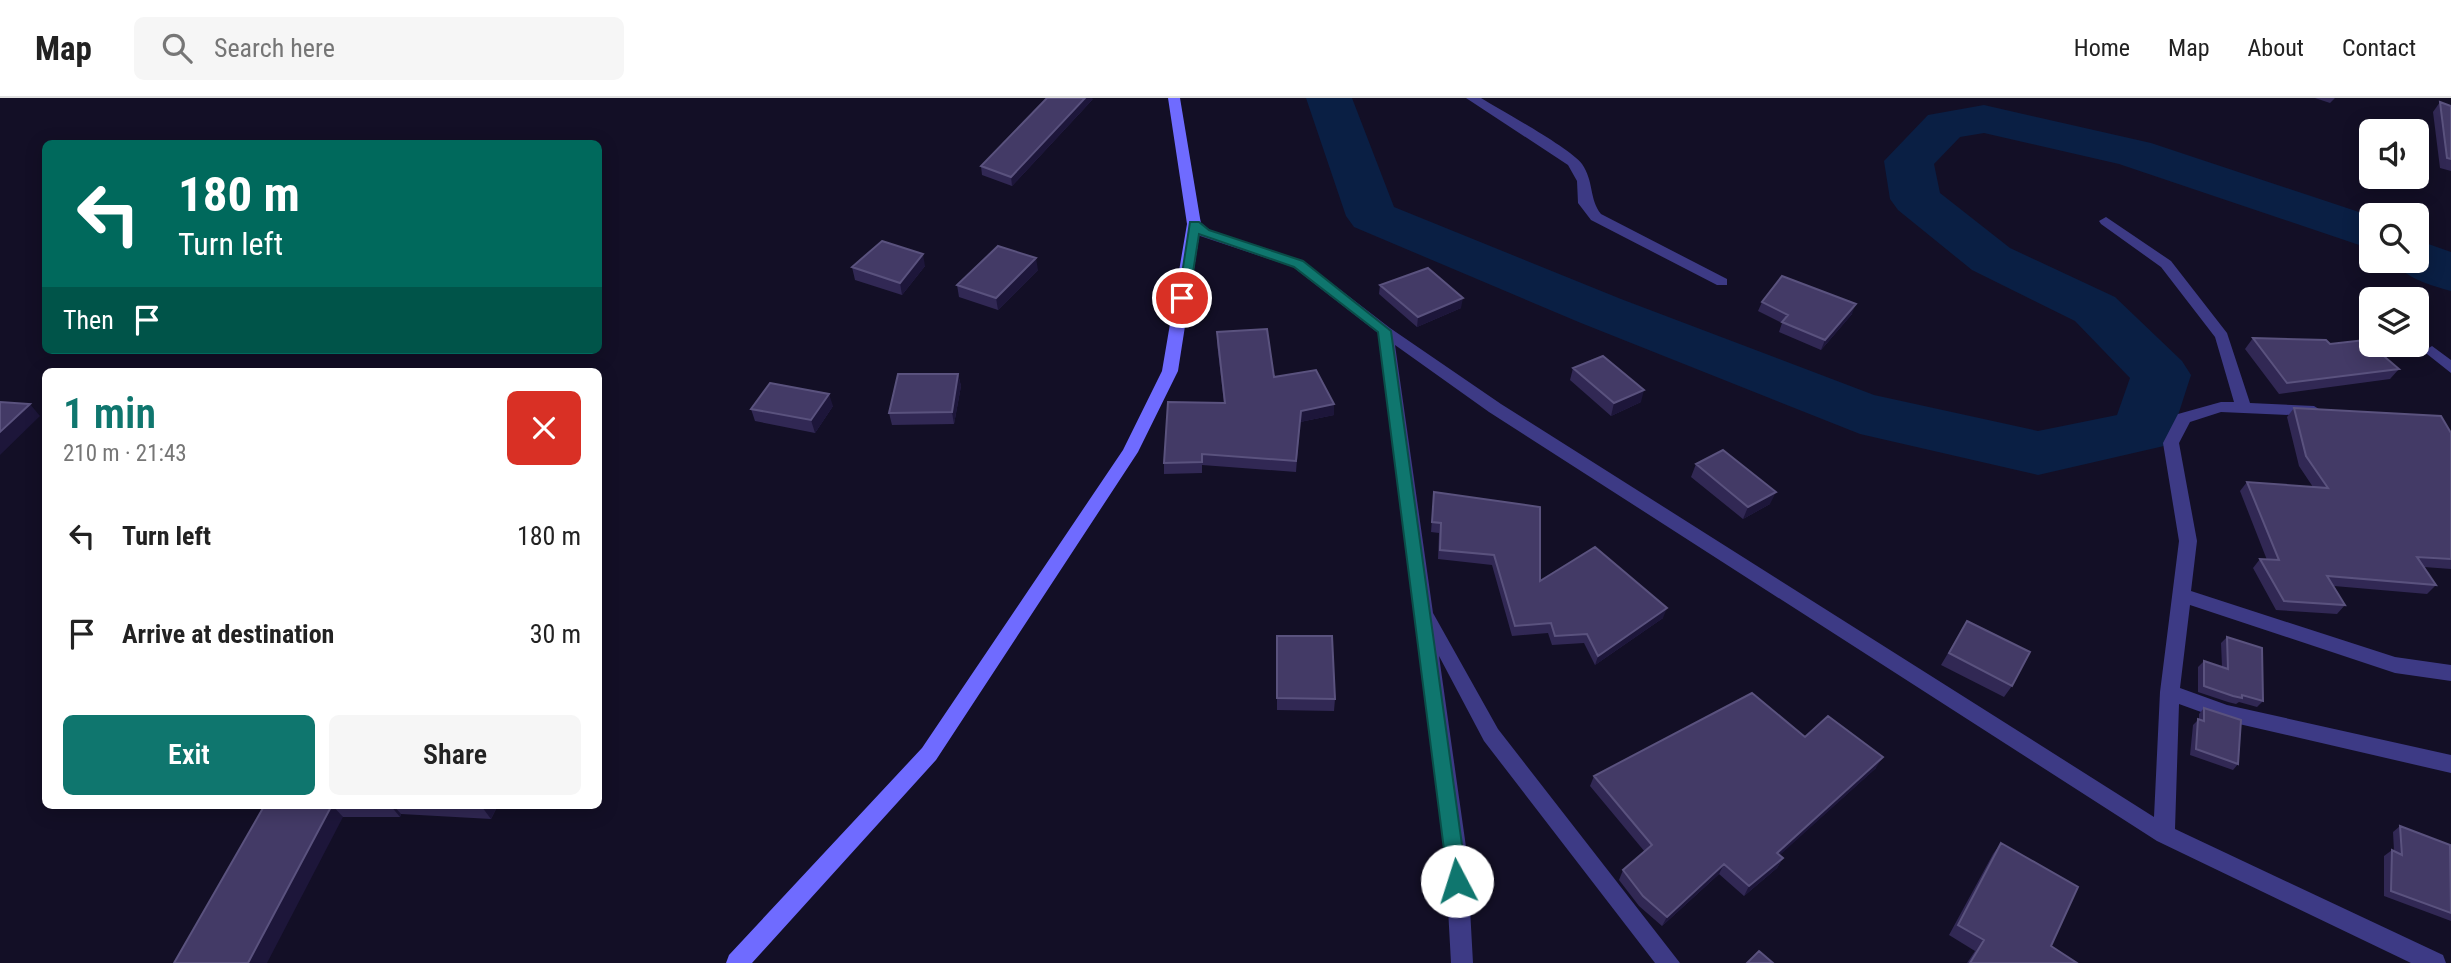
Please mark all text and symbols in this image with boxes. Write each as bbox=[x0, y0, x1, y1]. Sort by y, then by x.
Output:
search box bbox=[134, 17, 624, 80]
text: Map bbox=[35, 29, 92, 68]
icon: search bbox=[158, 29, 196, 67]
text: Search here bbox=[214, 33, 335, 63]
text: Home bbox=[2074, 34, 2130, 62]
text: Map bbox=[2168, 34, 2210, 62]
text: About bbox=[2248, 34, 2304, 62]
text: Contact bbox=[2342, 34, 2416, 62]
map controls bbox=[2359, 119, 2429, 357]
button: sound bbox=[2359, 119, 2429, 189]
text: 180 m bbox=[178, 166, 300, 223]
icon: left bbox=[63, 168, 154, 259]
button: search bbox=[2359, 203, 2429, 273]
text: Turn left bbox=[178, 225, 283, 263]
pin bbox=[1152, 268, 1212, 328]
icon: arrive bbox=[1163, 279, 1201, 317]
button: layers bbox=[2359, 287, 2429, 357]
icon: arrive bbox=[128, 301, 166, 339]
text: Then bbox=[63, 305, 114, 335]
text: 1 min bbox=[63, 389, 156, 438]
button: close bbox=[507, 391, 581, 465]
text: 210 m · 21:43 bbox=[63, 440, 187, 467]
icon: left bbox=[63, 517, 101, 555]
text: Turn left bbox=[122, 521, 211, 551]
text: 180 m bbox=[517, 521, 581, 551]
icon: arrive bbox=[63, 615, 101, 653]
text: Arrive at destination bbox=[122, 619, 334, 649]
text: 30 m bbox=[530, 619, 581, 649]
button: Exit bbox=[63, 715, 315, 795]
button: Share bbox=[329, 715, 581, 795]
position arrow bbox=[1420, 844, 1494, 918]

